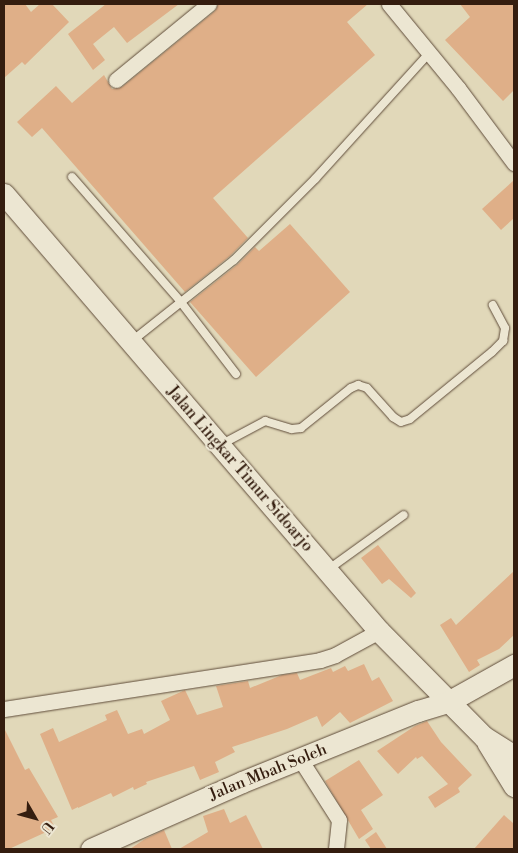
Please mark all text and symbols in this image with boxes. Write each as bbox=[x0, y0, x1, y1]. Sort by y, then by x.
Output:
street label: Jalan Lingkar Timur Sidoarjo bbox=[163, 382, 317, 556]
street label: Jalan Mbah Soleh bbox=[206, 740, 330, 804]
north arrow bbox=[10, 793, 60, 843]
text: U bbox=[36, 817, 57, 837]

